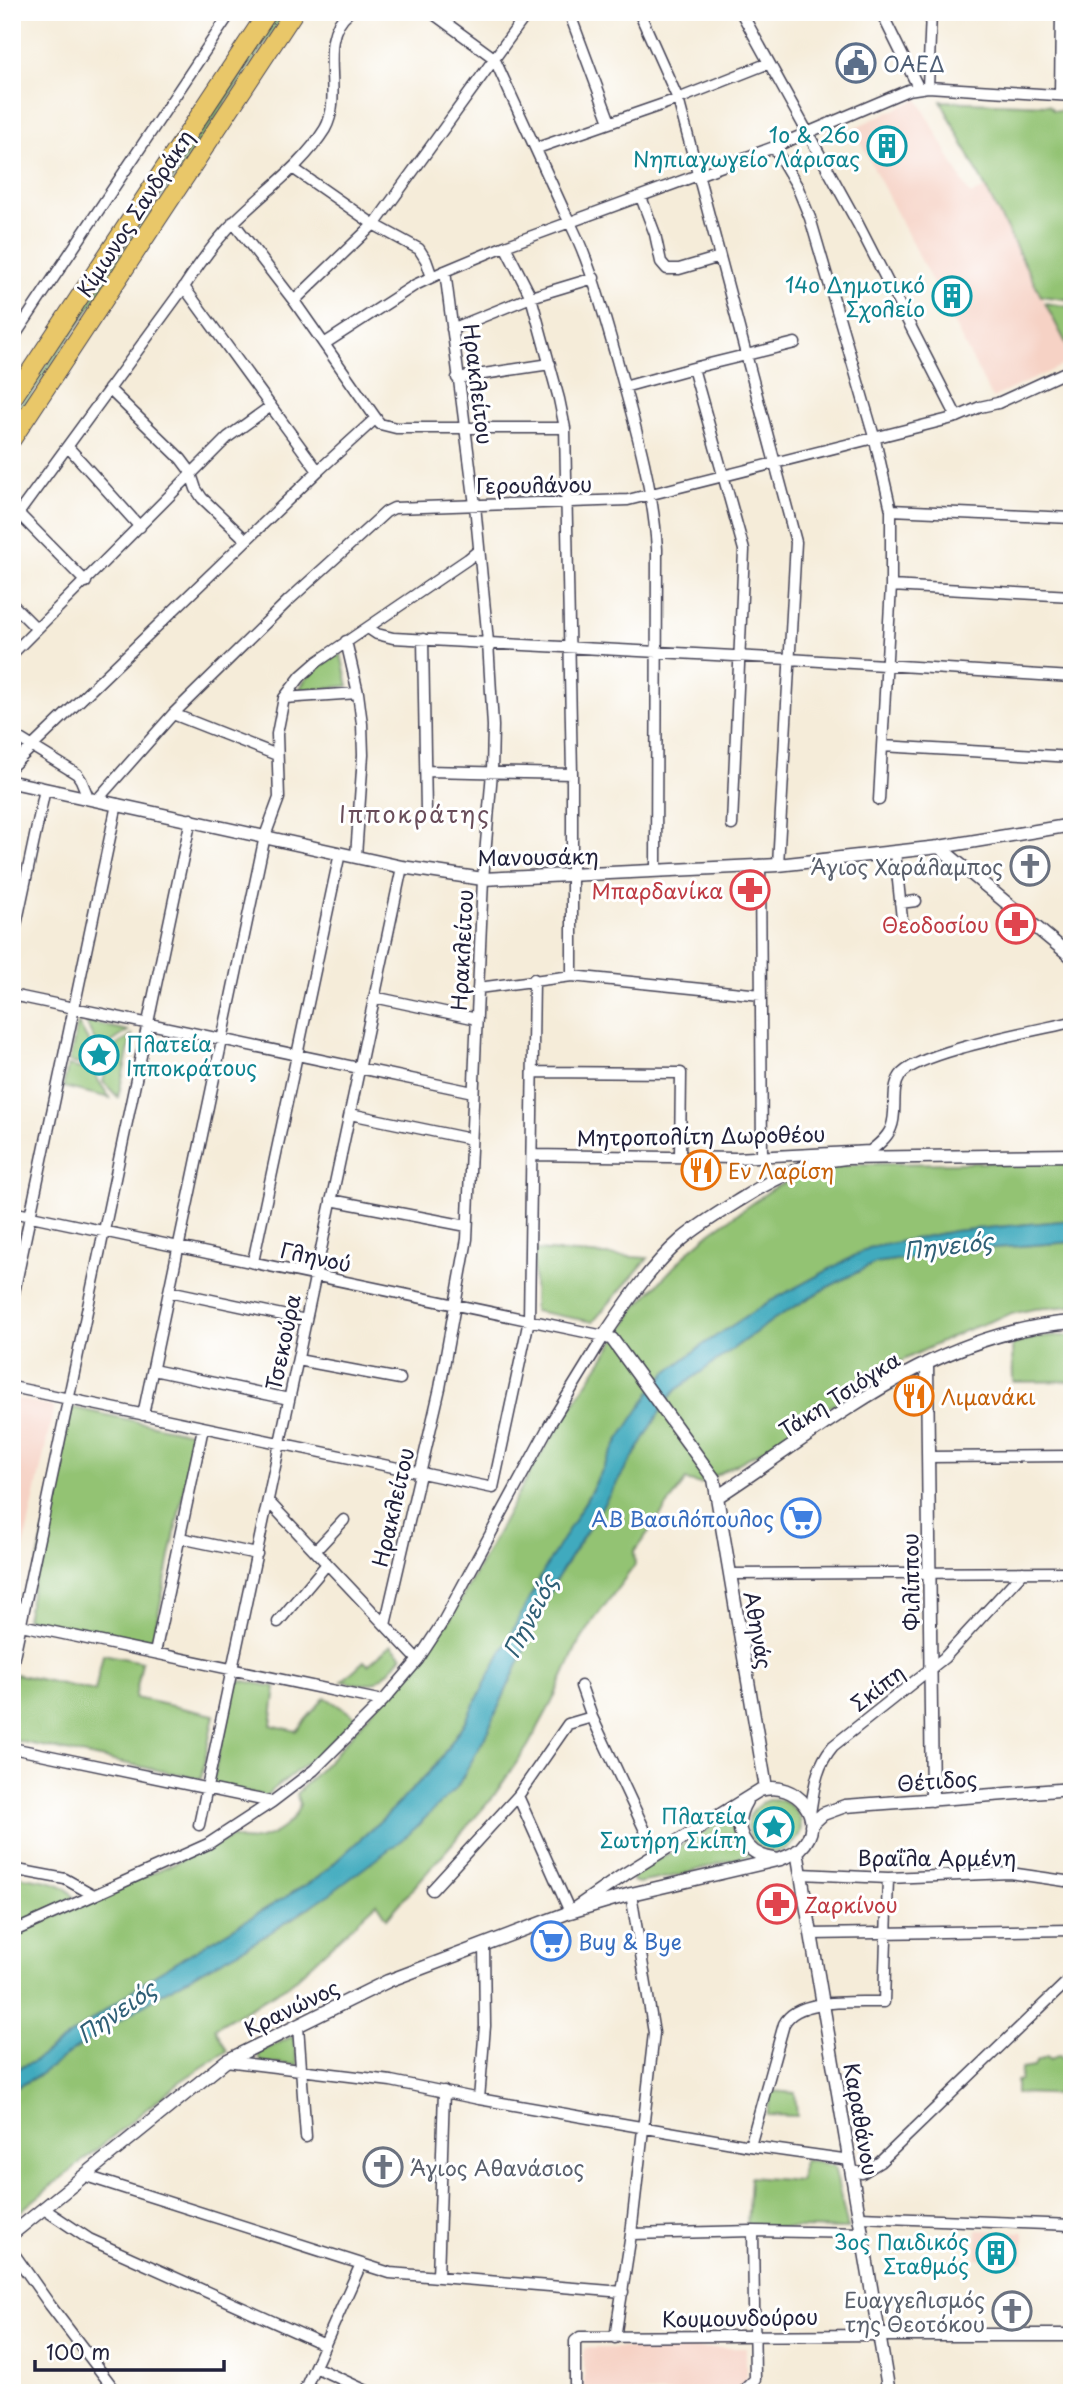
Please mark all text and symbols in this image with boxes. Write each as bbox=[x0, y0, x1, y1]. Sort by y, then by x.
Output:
public building icon: ΟΑΕΔ bbox=[835, 42, 877, 84]
place label: ΟΑΕΔ bbox=[883, 47, 945, 79]
place label: 1ο & 26ο Νηπιαγωγείο Λάρισας bbox=[633, 118, 860, 174]
street label: Κίμωνος Σανδράκη bbox=[68, 123, 200, 303]
building icon: 1ο & 26ο Νηπιαγωγείο Λάρισας bbox=[866, 125, 908, 167]
place label: 14ο Δημοτικό Σχολείο bbox=[785, 268, 925, 324]
building icon: 14ο Δημοτικό Σχολείο bbox=[931, 275, 973, 317]
street label: Ηρακλείτου bbox=[456, 322, 502, 446]
street label: Γερουλάνου bbox=[476, 467, 592, 501]
district label: Ιπποκράτης bbox=[339, 796, 491, 831]
street label: Μανουσάκη bbox=[477, 839, 599, 873]
church icon: Άγιος Χαράλαμπος bbox=[1009, 845, 1051, 887]
place label: Άγιος Χαράλαμπος bbox=[811, 850, 1003, 882]
pharmacy icon: Μπαρδανίκα bbox=[729, 869, 771, 911]
place label: Μπαρδανίκα bbox=[592, 874, 723, 906]
street label: Ηρακλείτου bbox=[442, 888, 480, 1012]
pharmacy icon: Θεοδοσίου bbox=[995, 903, 1037, 945]
place label: Θεοδοσίου bbox=[882, 908, 989, 940]
place label: Πλατεία Ιπποκράτους bbox=[126, 1027, 257, 1083]
place icon: Πλατεία Ιπποκράτους bbox=[78, 1034, 120, 1076]
street label: Μητροπολίτη Δωροθέου bbox=[576, 1117, 826, 1153]
restaurant icon: Εν Λαρίση bbox=[680, 1149, 722, 1191]
place label: Εν Λαρίση bbox=[728, 1154, 834, 1186]
water label: Πηνειός bbox=[902, 1222, 997, 1268]
street label: Γληνού bbox=[278, 1233, 354, 1279]
street label: Τσεκούρα bbox=[256, 1291, 308, 1393]
street label: Τάκη Τσιόγκα bbox=[772, 1343, 906, 1445]
restaurant icon: Λιμανάκι bbox=[893, 1375, 935, 1417]
place label: Λιμανάκι bbox=[941, 1380, 1036, 1412]
street label: Ηρακλείτου bbox=[363, 1444, 421, 1570]
supermarket icon: ΑΒ Βασιλόπουλος bbox=[780, 1497, 822, 1539]
place label: ΑΒ Βασιλόπουλος bbox=[591, 1502, 774, 1534]
street label: Φιλίππου bbox=[893, 1533, 927, 1631]
water label: Πηνειός bbox=[493, 1566, 566, 1664]
street label: Αθηνάς bbox=[736, 1589, 782, 1671]
street label: Σκίπη bbox=[843, 1656, 911, 1718]
street label: Θέτιδος bbox=[896, 1761, 978, 1799]
place label: Πλατεία Σωτήρη Σκίπη bbox=[600, 1799, 747, 1855]
place icon: Πλατεία Σωτήρη Σκίπη bbox=[753, 1806, 795, 1848]
street label: Βραΐλα Αρμένη bbox=[858, 1841, 1016, 1873]
pharmacy icon: Ζαρκίνου bbox=[756, 1883, 798, 1925]
place label: Ζαρκίνου bbox=[804, 1888, 898, 1920]
supermarket icon: Buy & Bye bbox=[530, 1920, 572, 1962]
place label: Buy & Bye bbox=[578, 1925, 682, 1957]
water label: Πηνειός bbox=[69, 1970, 164, 2051]
street label: Κρανώνος bbox=[238, 1970, 344, 2044]
street label: Καραθάνου bbox=[836, 2060, 888, 2178]
church icon: Άγιος Αθανάσιος bbox=[362, 2146, 404, 2188]
place label: Άγιος Αθανάσιος bbox=[410, 2151, 584, 2183]
place label: 3ος Παιδικός Σταθμός bbox=[834, 2225, 969, 2281]
building icon: 3ος Παιδικός Σταθμός bbox=[975, 2232, 1017, 2274]
place label: Ευαγγελισμός της Θεοτόκου bbox=[844, 2283, 985, 2339]
church icon: Ευαγγελισμός της Θεοτόκου bbox=[991, 2290, 1033, 2332]
street label: Κουμουνδούρου bbox=[662, 2300, 818, 2334]
scale bar bbox=[35, 2328, 224, 2372]
text: 100 m bbox=[46, 2335, 110, 2367]

